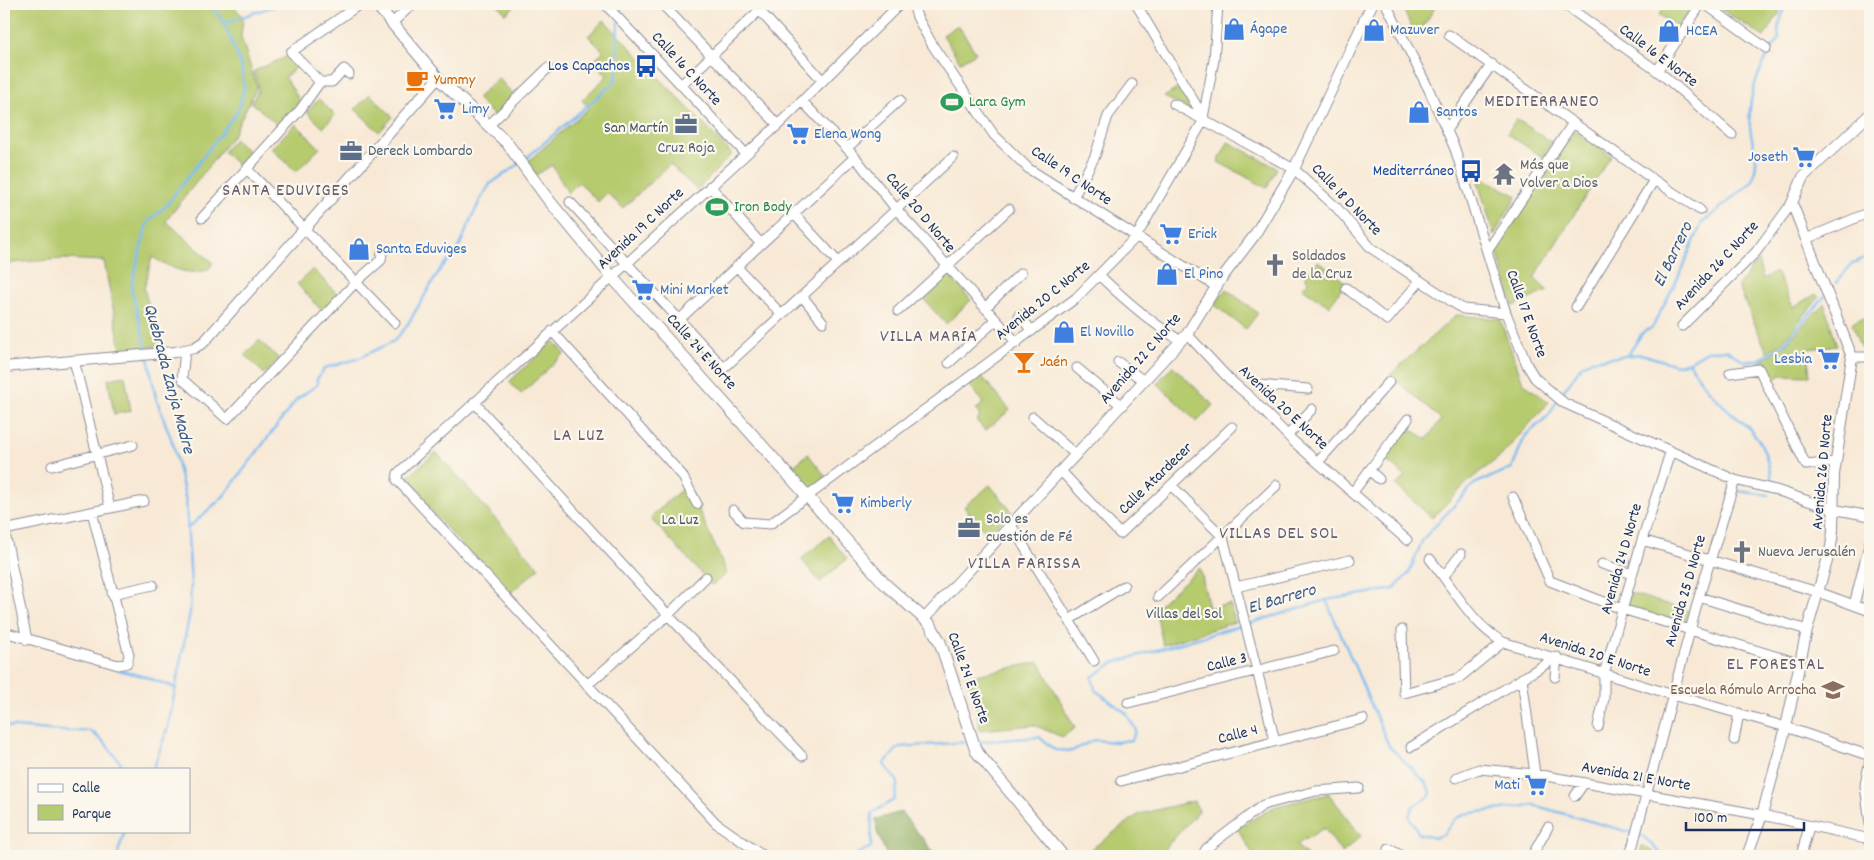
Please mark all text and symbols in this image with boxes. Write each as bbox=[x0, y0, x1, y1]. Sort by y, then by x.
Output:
shop icon: Ágape bbox=[1221, 16, 1247, 42]
shop icon: Mazuver bbox=[1361, 17, 1387, 43]
place label: Ágape bbox=[1250, 18, 1287, 41]
shop icon: HCEA bbox=[1656, 18, 1682, 44]
place label: Mazuver bbox=[1390, 19, 1440, 42]
street label: Calle 16 E Norte bbox=[1614, 19, 1702, 93]
place label: HCEA bbox=[1686, 20, 1718, 43]
street label: Calle 16 C Norte bbox=[645, 27, 727, 111]
bus stop icon: Los Capachos bbox=[633, 53, 659, 79]
place label: Los Capachos bbox=[548, 55, 630, 78]
cafe icon: Yummy bbox=[404, 67, 430, 93]
place label: Yummy bbox=[434, 69, 476, 92]
sports icon: Lara Gym bbox=[939, 89, 965, 115]
district label: MEDITERRANEO bbox=[1484, 90, 1600, 115]
place label: Lara Gym bbox=[969, 91, 1026, 114]
supermarket icon: Limy bbox=[432, 96, 458, 122]
place label: Limy bbox=[462, 98, 489, 121]
shop icon: Santos bbox=[1406, 99, 1432, 125]
place label: Santos bbox=[1436, 101, 1478, 124]
office icon: Cruz Roja bbox=[673, 111, 699, 137]
park label: San Martín bbox=[604, 117, 668, 140]
supermarket icon: Elena Wong bbox=[785, 121, 811, 147]
place label: Elena Wong bbox=[814, 123, 881, 146]
place label: Cruz Roja bbox=[657, 137, 715, 160]
office icon: Dereck Lombardo bbox=[338, 138, 364, 164]
place label: Dereck Lombardo bbox=[368, 140, 473, 163]
street label: Calle 19 C Norte bbox=[1026, 140, 1116, 212]
supermarket icon: Joseth bbox=[1791, 144, 1817, 170]
place label: Joseth bbox=[1748, 146, 1788, 169]
place label: Más que Volver a Dios bbox=[1520, 154, 1598, 195]
bus stop icon: Mediterráneo bbox=[1458, 158, 1484, 184]
street label: Calle 18 D Norte bbox=[1305, 159, 1387, 241]
place label: Mediterráneo bbox=[1373, 160, 1454, 183]
temple icon: Más que Volver a Dios bbox=[1491, 161, 1517, 187]
street label: Calle 20 D Norte bbox=[879, 168, 961, 258]
district label: SANTA EDUVIGES bbox=[222, 179, 350, 204]
street label: Avenida 19 C Norte bbox=[592, 183, 690, 275]
sports icon: Iron Body bbox=[704, 194, 730, 220]
place label: Iron Body bbox=[734, 196, 792, 219]
street label: Avenida 26 C Norte bbox=[1669, 216, 1765, 316]
water label: El Barrero bbox=[1648, 217, 1701, 292]
supermarket icon: Erick bbox=[1158, 221, 1184, 247]
place label: Erick bbox=[1188, 223, 1217, 246]
shop icon: Santa Eduviges bbox=[346, 236, 372, 262]
place label: Santa Eduviges bbox=[376, 238, 467, 261]
place label: Soldados de la Cruz bbox=[1292, 245, 1352, 286]
church icon: Soldados de la Cruz bbox=[1262, 252, 1288, 278]
street label: Avenida 20 C Norte bbox=[991, 255, 1095, 347]
shop icon: El Pino bbox=[1154, 261, 1180, 287]
place label: El Pino bbox=[1184, 263, 1223, 286]
street label: Calle 17 E Norte bbox=[1499, 267, 1553, 361]
supermarket icon: Mini Market bbox=[630, 277, 656, 303]
place label: Mini Market bbox=[660, 279, 729, 302]
water label: Quebrada Zanja Madre bbox=[136, 301, 200, 458]
street label: Avenida 22 C Norte bbox=[1095, 308, 1187, 410]
street label: Calle 24 E Norte bbox=[660, 309, 742, 395]
shop icon: El Novillo bbox=[1051, 319, 1077, 345]
place label: El Novillo bbox=[1080, 321, 1134, 344]
district label: VILLA MARÍA bbox=[880, 325, 978, 350]
supermarket icon: Lesbia bbox=[1816, 346, 1842, 372]
place label: Lesbia bbox=[1774, 348, 1812, 371]
bar icon: Jaén bbox=[1011, 349, 1037, 375]
place label: Jaén bbox=[1040, 351, 1068, 374]
street label: Avenida 20 E Norte bbox=[1233, 360, 1333, 456]
street label: Avenida 26 D Norte bbox=[1806, 413, 1840, 531]
district label: LA LUZ bbox=[553, 424, 605, 449]
street label: Calle Atardecer bbox=[1114, 437, 1198, 521]
supermarket icon: Kimberly bbox=[830, 490, 856, 516]
place label: Kimberly bbox=[860, 492, 912, 515]
street label: Avenida 24 D Norte bbox=[1595, 501, 1649, 617]
place label: Solo es cuestión de Fé bbox=[986, 508, 1072, 549]
park label: La Luz bbox=[661, 509, 699, 532]
office icon: Solo es cuestión de Fé bbox=[956, 515, 982, 541]
district label: VILLAS DEL SOL bbox=[1219, 522, 1339, 547]
street label: Avenida 25 D Norte bbox=[1659, 532, 1713, 650]
church icon: Nueva Jerusalén bbox=[1729, 539, 1755, 565]
place label: Nueva Jerusalén bbox=[1758, 541, 1856, 564]
district label: VILLA FARISSA bbox=[968, 552, 1082, 577]
water label: El Barrero bbox=[1245, 578, 1320, 622]
park label: Villas del Sol bbox=[1146, 603, 1222, 626]
street label: Avenida 20 E Norte bbox=[1536, 626, 1654, 684]
street label: Calle 24 E Norte bbox=[941, 629, 995, 727]
street label: Calle 3 bbox=[1204, 647, 1250, 679]
district label: EL FORESTAL bbox=[1727, 653, 1825, 678]
school or university icon: Escuela Rómulo Arrocha bbox=[1820, 677, 1846, 703]
place label: Escuela Rómulo Arrocha bbox=[1670, 679, 1816, 702]
street label: Calle 4 bbox=[1216, 719, 1260, 751]
street label: Avenida 21 E Norte bbox=[1580, 756, 1692, 798]
legend bbox=[28, 768, 190, 832]
supermarket icon: Mati bbox=[1523, 772, 1549, 798]
place label: Mati bbox=[1494, 774, 1520, 797]
text: Calle bbox=[72, 778, 101, 800]
scale bar bbox=[1686, 800, 1804, 832]
text: Parque bbox=[72, 804, 112, 826]
text: 100 m bbox=[1694, 808, 1727, 830]

